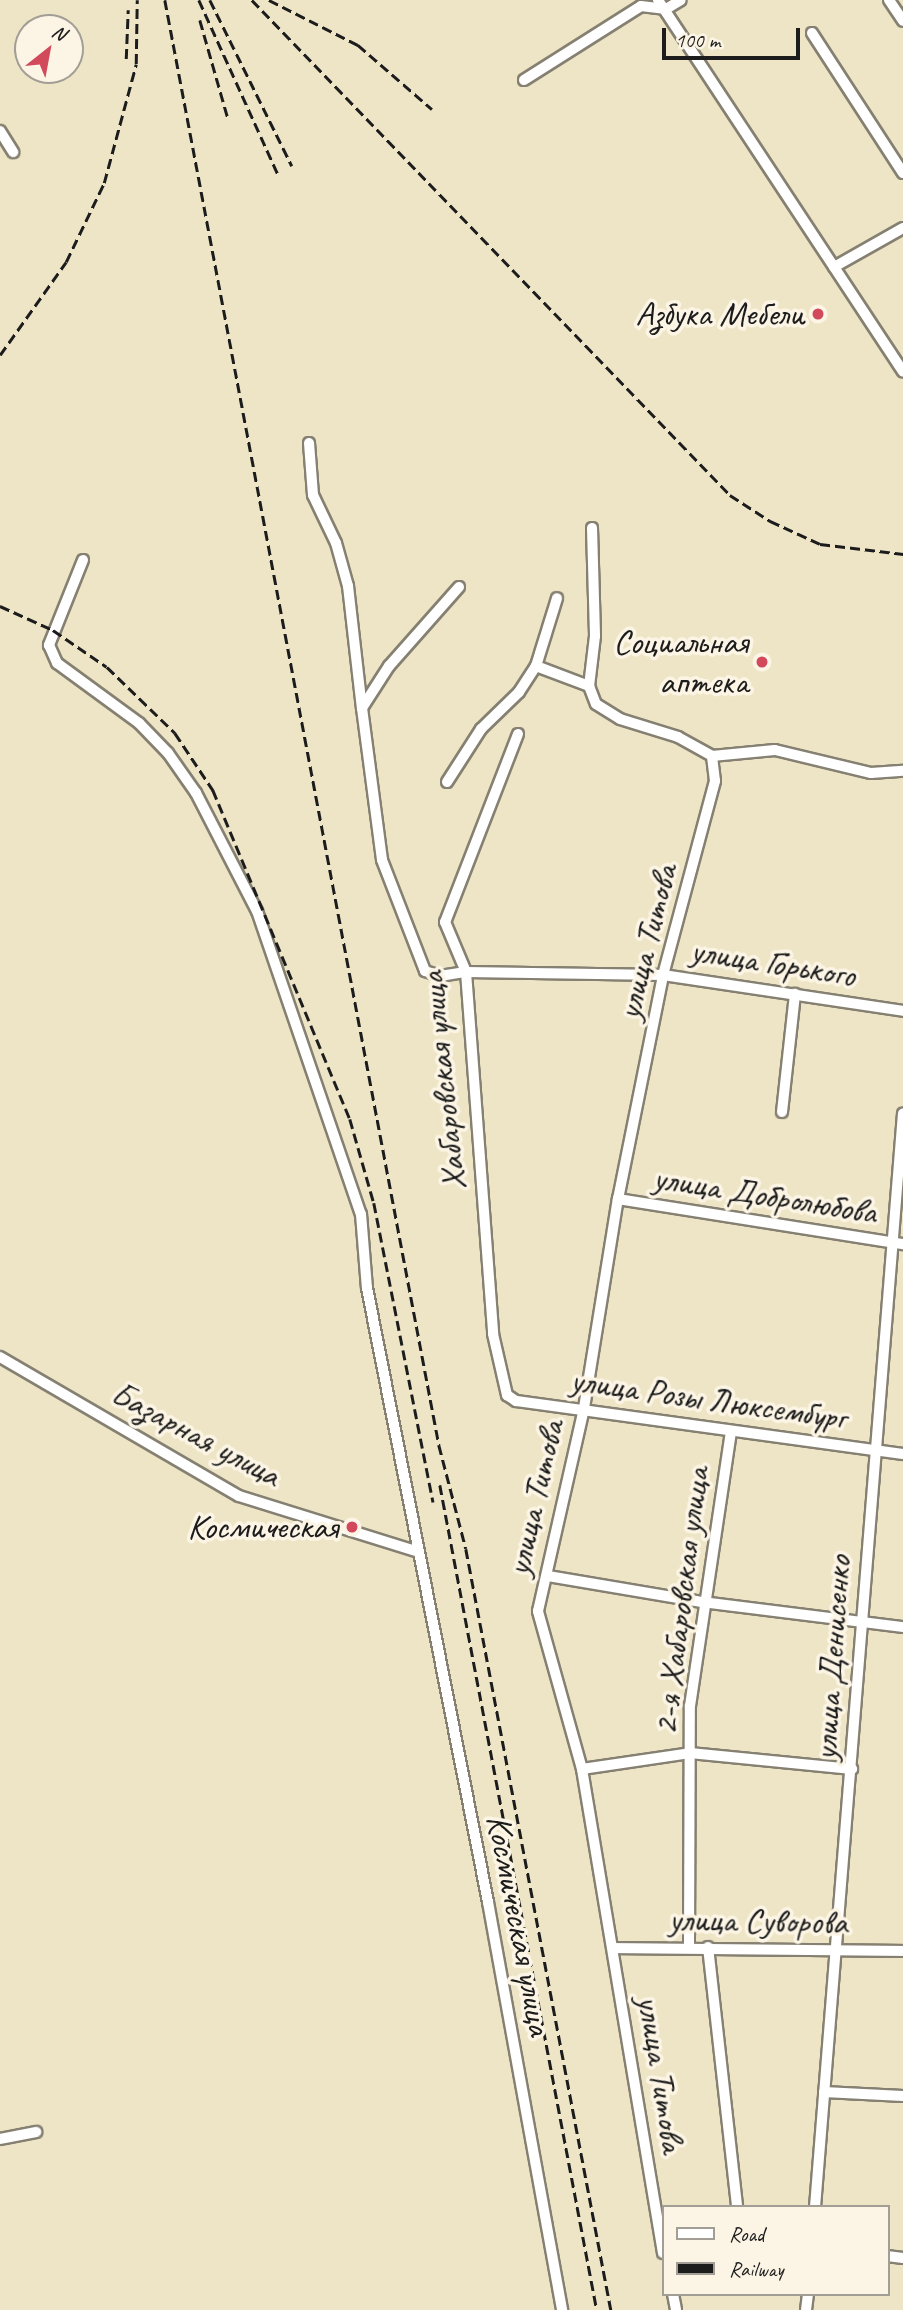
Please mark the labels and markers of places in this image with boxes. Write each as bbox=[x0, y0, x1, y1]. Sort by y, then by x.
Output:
place label: Азбука Мебели bbox=[639, 293, 804, 335]
marker: Азбука Мебели bbox=[810, 306, 826, 322]
place label: Социальная аптека bbox=[613, 621, 748, 703]
marker: Социальная аптека bbox=[754, 654, 770, 670]
place label: Космическая bbox=[188, 1506, 338, 1548]
marker: Космическая bbox=[344, 1519, 360, 1535]

